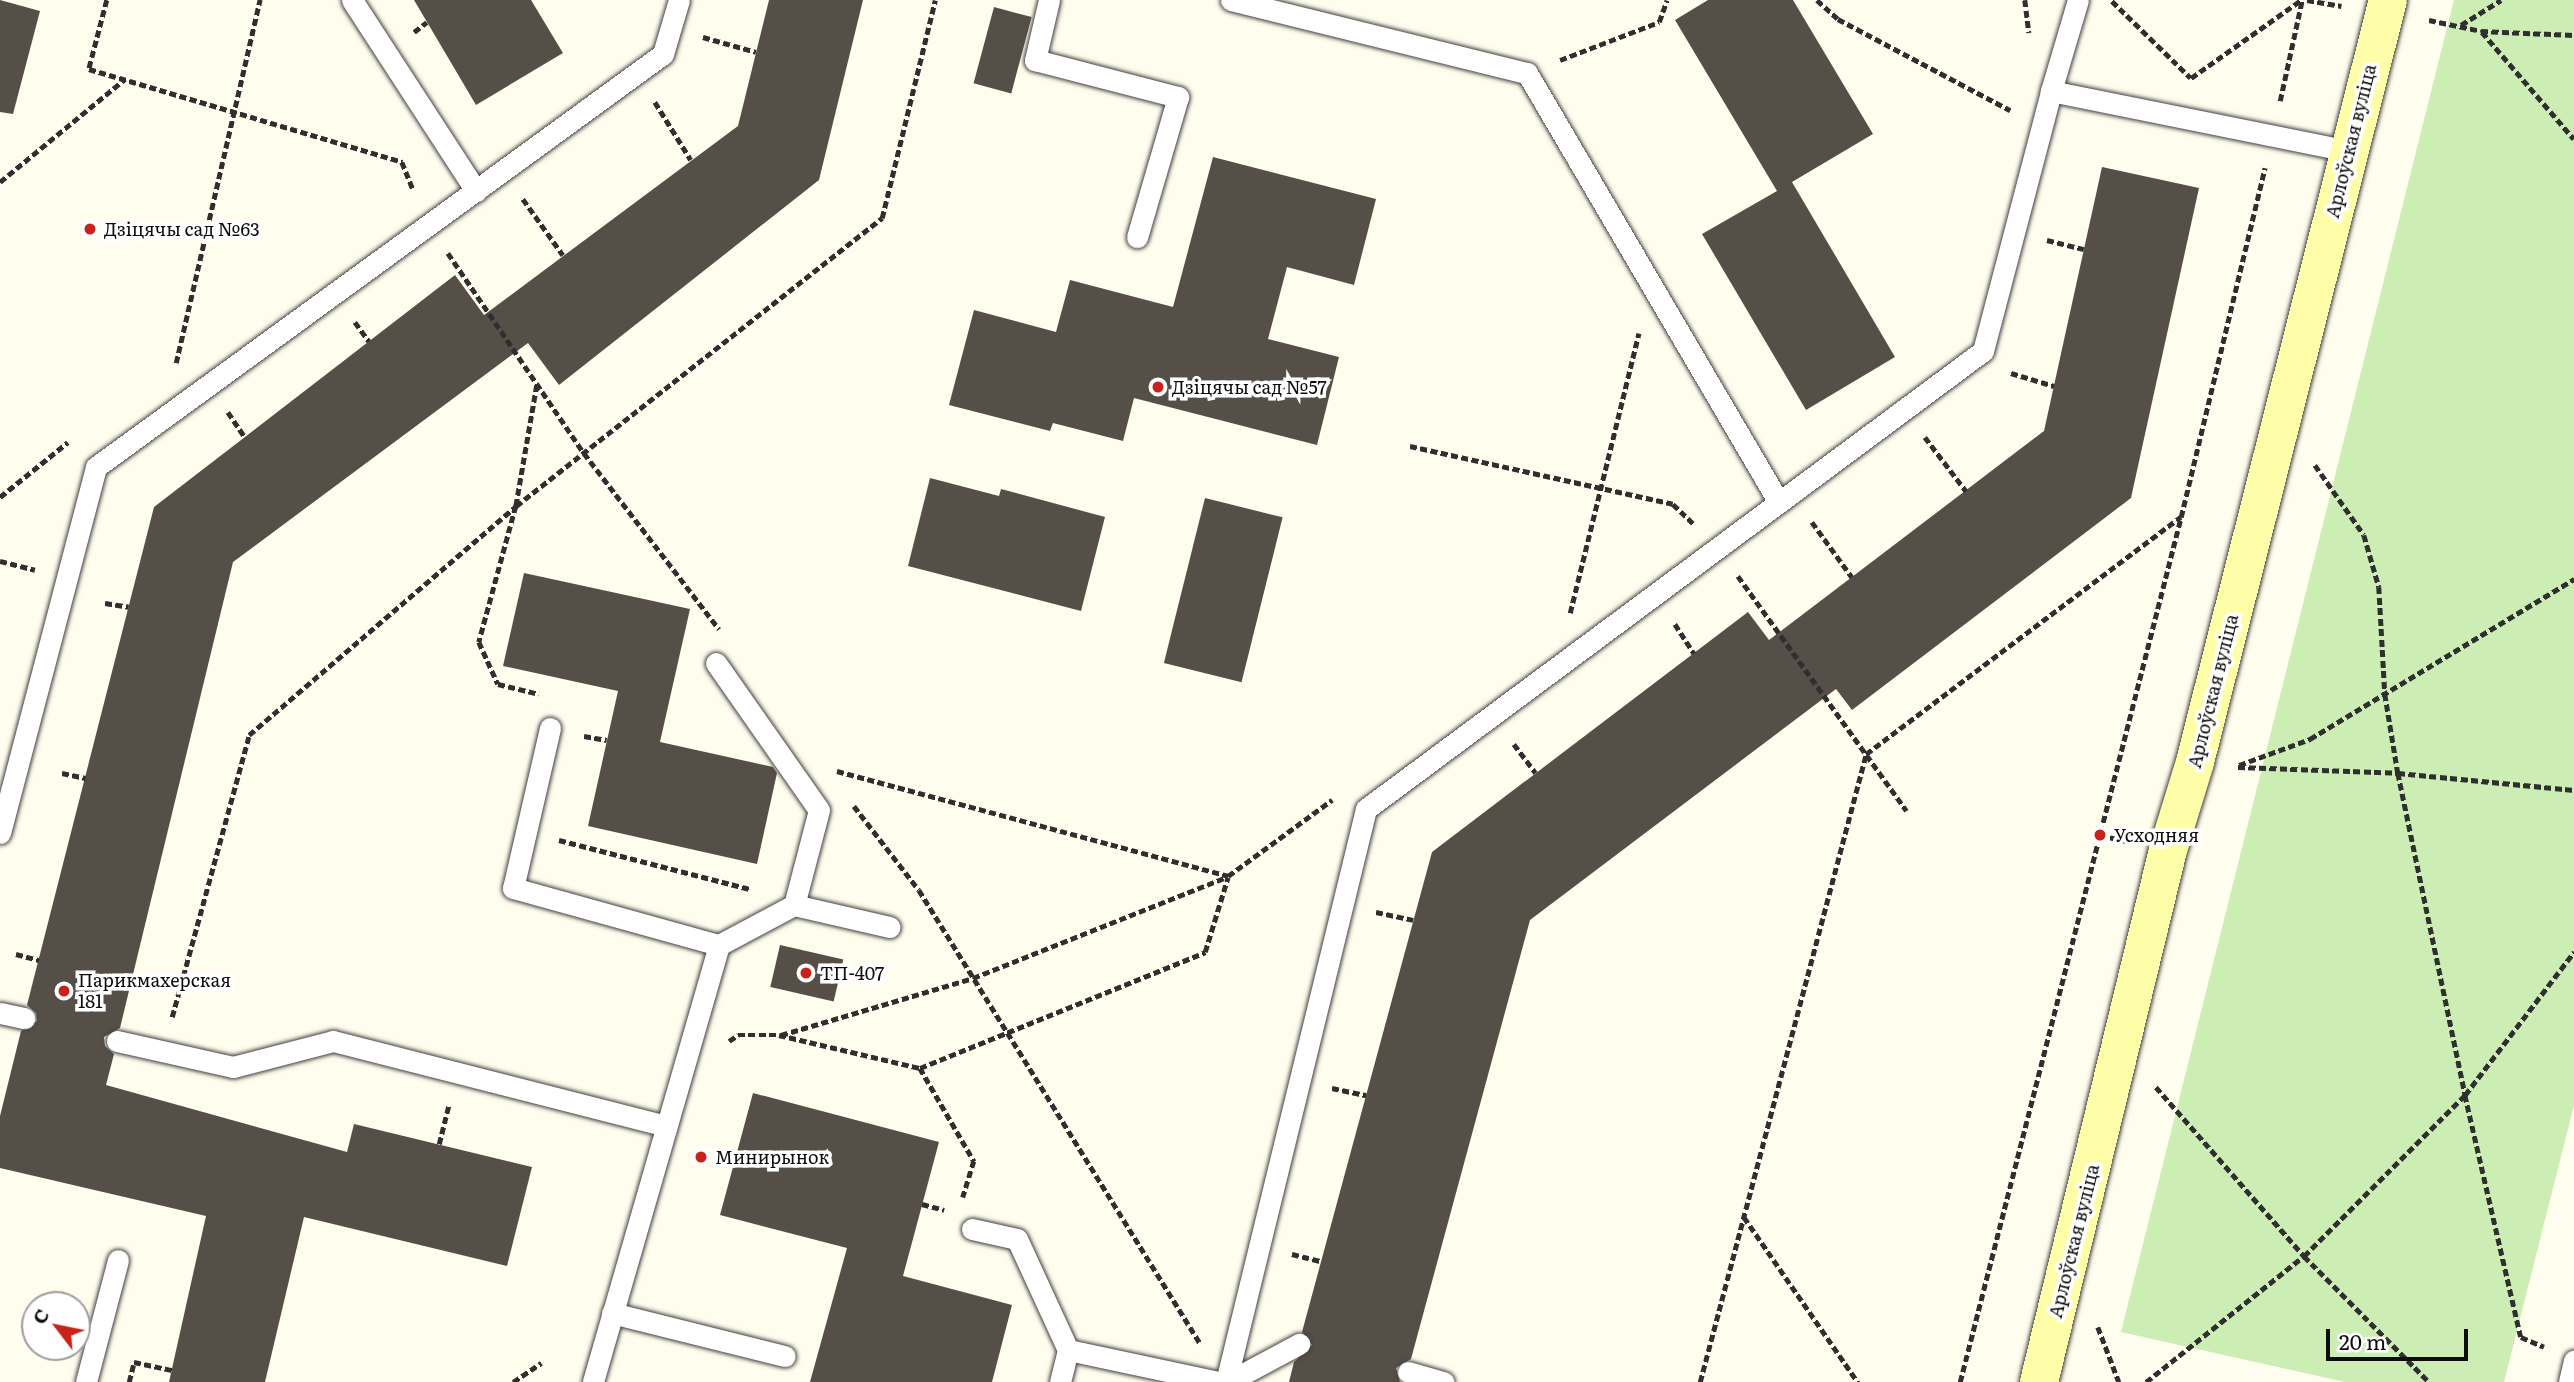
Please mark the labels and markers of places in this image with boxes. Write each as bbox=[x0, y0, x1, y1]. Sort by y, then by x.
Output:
place label: Дзіцячы сад №63 bbox=[104, 218, 260, 240]
marker: Дзіцячы сад №63 bbox=[82, 221, 98, 237]
place label: Дзіцячы сад №57 bbox=[1172, 376, 1327, 398]
marker: Дзіцячы сад №57 bbox=[1150, 379, 1166, 395]
place label: Усходняя bbox=[2114, 824, 2199, 846]
marker: Усходняя bbox=[2092, 827, 2108, 843]
place label: ТП-407 bbox=[820, 962, 884, 984]
marker: ТП-407 bbox=[798, 965, 814, 981]
place label: Парикмахерская 181 bbox=[78, 970, 231, 1012]
marker: Парикмахерская 181 bbox=[56, 983, 72, 999]
place label: Минирынок bbox=[715, 1146, 829, 1168]
marker: Минирынок bbox=[693, 1149, 709, 1165]

